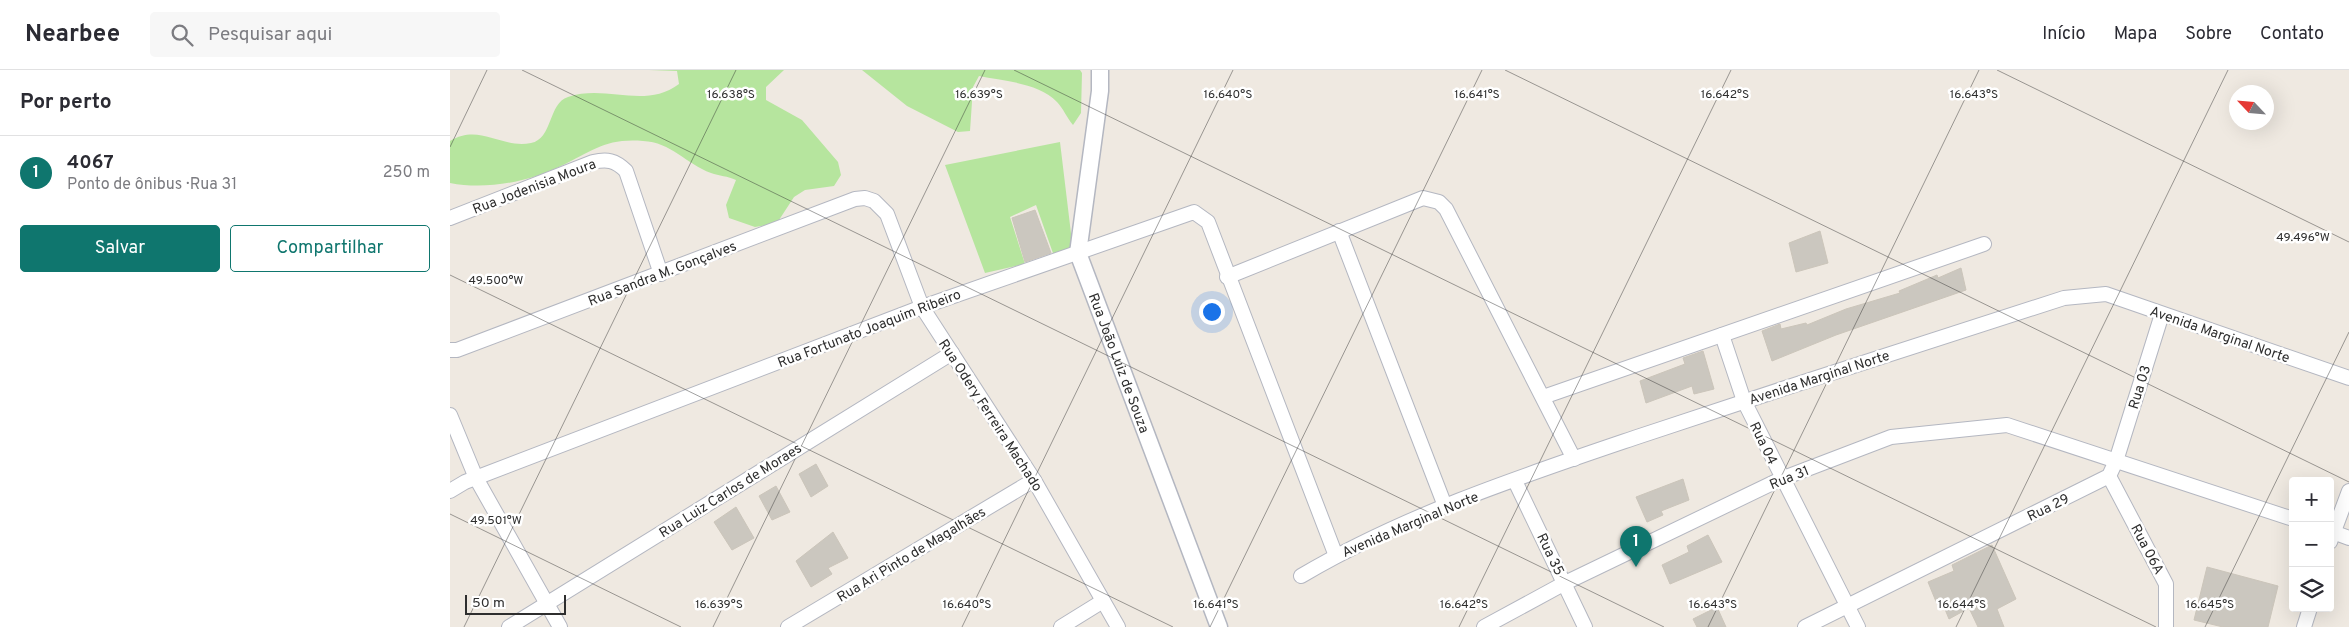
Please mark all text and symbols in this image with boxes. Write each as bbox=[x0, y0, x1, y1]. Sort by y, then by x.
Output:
search box bbox=[150, 12, 500, 57]
text: Nearbee bbox=[25, 20, 120, 50]
icon: search bbox=[168, 21, 196, 49]
text: Pesquisar aqui bbox=[208, 23, 332, 47]
text: Início bbox=[2042, 23, 2086, 46]
text: Mapa bbox=[2114, 23, 2157, 46]
text: Sobre bbox=[2185, 23, 2232, 46]
text: Contato bbox=[2260, 23, 2324, 46]
north arrow bbox=[2229, 85, 2274, 130]
text: 16.638°S bbox=[707, 87, 755, 103]
text: 16.639°S bbox=[955, 87, 1003, 103]
text: 16.640°S bbox=[1204, 87, 1252, 103]
text: 16.641°S bbox=[1454, 87, 1500, 103]
text: 16.642°S bbox=[1701, 87, 1749, 103]
text: 16.643°S bbox=[1950, 87, 1998, 103]
text: Por perto bbox=[20, 89, 112, 116]
text: 4067 bbox=[67, 151, 114, 175]
street label: Rua Jodenisia Moura bbox=[470, 156, 599, 219]
text: 1 bbox=[33, 163, 39, 183]
text: 250 m bbox=[383, 163, 430, 183]
text: Ponto de ônibus · Rua 31 bbox=[67, 175, 237, 195]
button: Salvar bbox=[20, 225, 220, 272]
button: Compartilhar bbox=[230, 225, 430, 272]
text: 49.496°W bbox=[2276, 230, 2330, 246]
street label: Rua Sandra M. Gonçalves bbox=[586, 238, 739, 311]
text: 49.500°W bbox=[469, 273, 523, 289]
street label: Rua Fortunato Joaquim Ribeiro bbox=[776, 286, 964, 372]
street label: Rua João Luiz de Souza bbox=[1084, 291, 1152, 436]
your location bbox=[1199, 299, 1225, 325]
street label: Avenida Marginal Norte bbox=[2147, 303, 2292, 367]
street label: Rua Odery Ferreira Machado bbox=[934, 337, 1045, 495]
street label: Avenida Marginal Norte bbox=[1747, 348, 1892, 409]
street label: Rua 03 bbox=[2126, 363, 2155, 412]
street label: Rua 04 bbox=[1745, 420, 1780, 468]
street label: Rua Luiz Carlos de Moraes bbox=[656, 440, 805, 542]
street label: Rua 31 bbox=[1767, 463, 1812, 494]
map controls bbox=[2289, 477, 2334, 612]
button: + bbox=[2289, 477, 2334, 522]
street label: Avenida Marginal Norte bbox=[1340, 489, 1481, 562]
street label: Rua 29 bbox=[2025, 491, 2072, 526]
street label: Rua Ari Pinto de Magalhães bbox=[834, 504, 989, 606]
text: 49.501°W bbox=[470, 513, 522, 529]
street label: Rua 06A bbox=[2126, 522, 2167, 578]
button: − bbox=[2289, 522, 2334, 567]
pin: 1 bbox=[1620, 526, 1652, 567]
street label: Rua 35 bbox=[1532, 531, 1567, 579]
button: layers bbox=[2289, 567, 2334, 612]
scale bar bbox=[465, 592, 566, 615]
text: 50 m bbox=[472, 595, 505, 612]
text: 16.639°S bbox=[695, 597, 743, 613]
text: 16.640°S bbox=[943, 597, 991, 613]
text: 16.641°S bbox=[1193, 597, 1239, 613]
text: 16.642°S bbox=[1440, 597, 1488, 613]
text: 16.643°S bbox=[1689, 597, 1737, 613]
text: 16.644°S bbox=[1938, 597, 1986, 613]
text: 16.645°S bbox=[2186, 597, 2234, 613]

